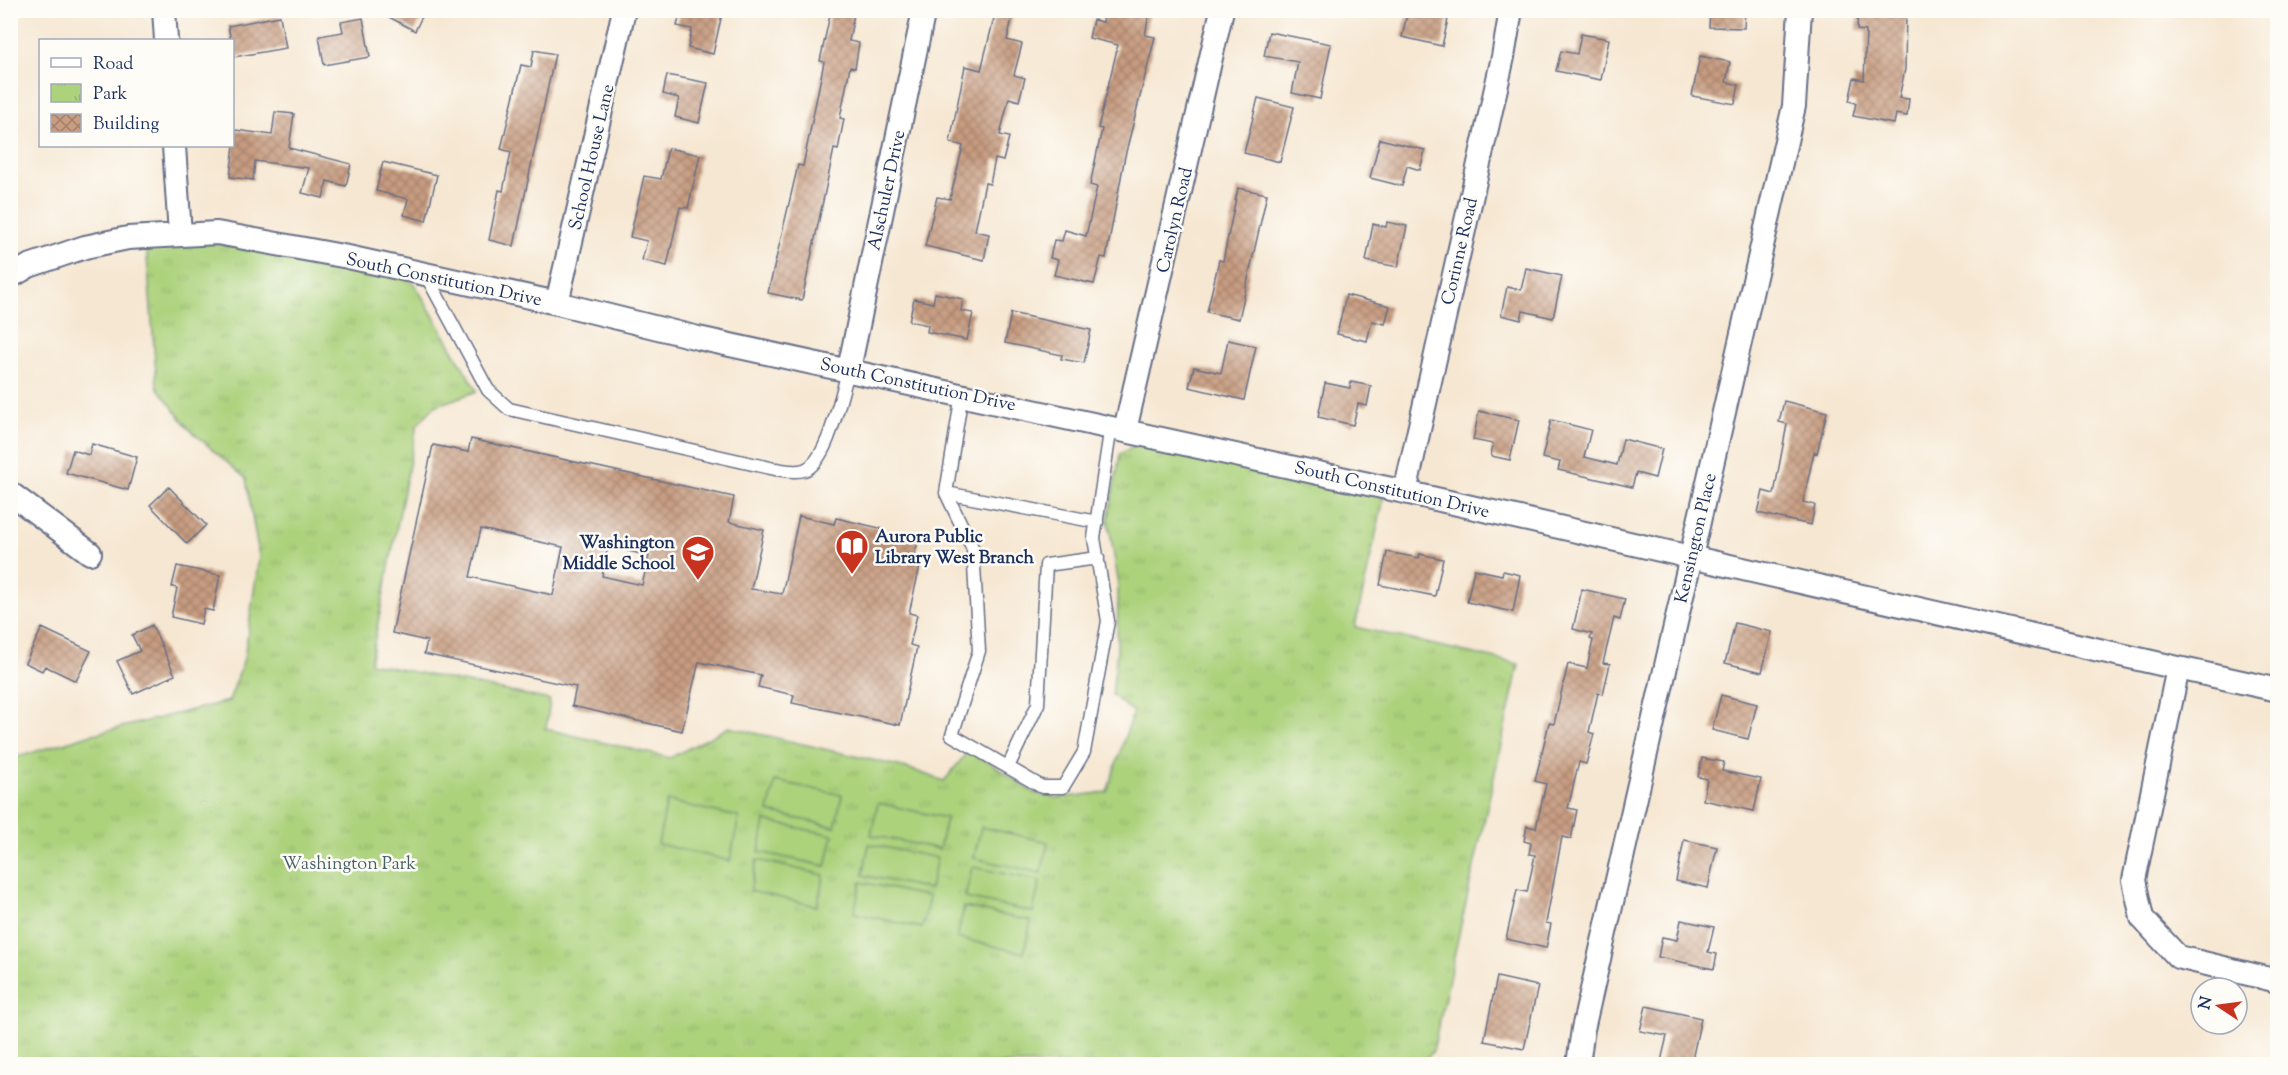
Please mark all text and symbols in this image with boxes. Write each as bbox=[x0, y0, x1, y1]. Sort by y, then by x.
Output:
legend bbox=[39, 39, 234, 147]
text: Road bbox=[93, 52, 133, 78]
text: Park bbox=[93, 82, 128, 108]
street label: School House Lane bbox=[563, 82, 622, 233]
text: Building bbox=[93, 112, 159, 138]
street label: Alschuler Drive bbox=[862, 128, 913, 253]
street label: Carolyn Road bbox=[1151, 165, 1201, 276]
street label: Corinne Road bbox=[1436, 195, 1486, 308]
street label: South Constitution Drive bbox=[343, 247, 544, 314]
street label: South Constitution Drive bbox=[817, 352, 1018, 419]
street label: South Constitution Drive bbox=[1291, 456, 1492, 526]
street label: Kensington Place bbox=[1669, 471, 1725, 606]
place label: Aurora Public Library West Branch bbox=[875, 525, 1035, 572]
library icon: Aurora Public Library West Branch bbox=[834, 528, 870, 575]
place label: Washington Middle School bbox=[562, 531, 676, 578]
school or university icon: Washington Middle School bbox=[680, 534, 716, 581]
park label: Washington Park bbox=[282, 852, 416, 878]
north arrow bbox=[2189, 976, 2249, 1036]
text: N bbox=[2194, 994, 2220, 1012]

